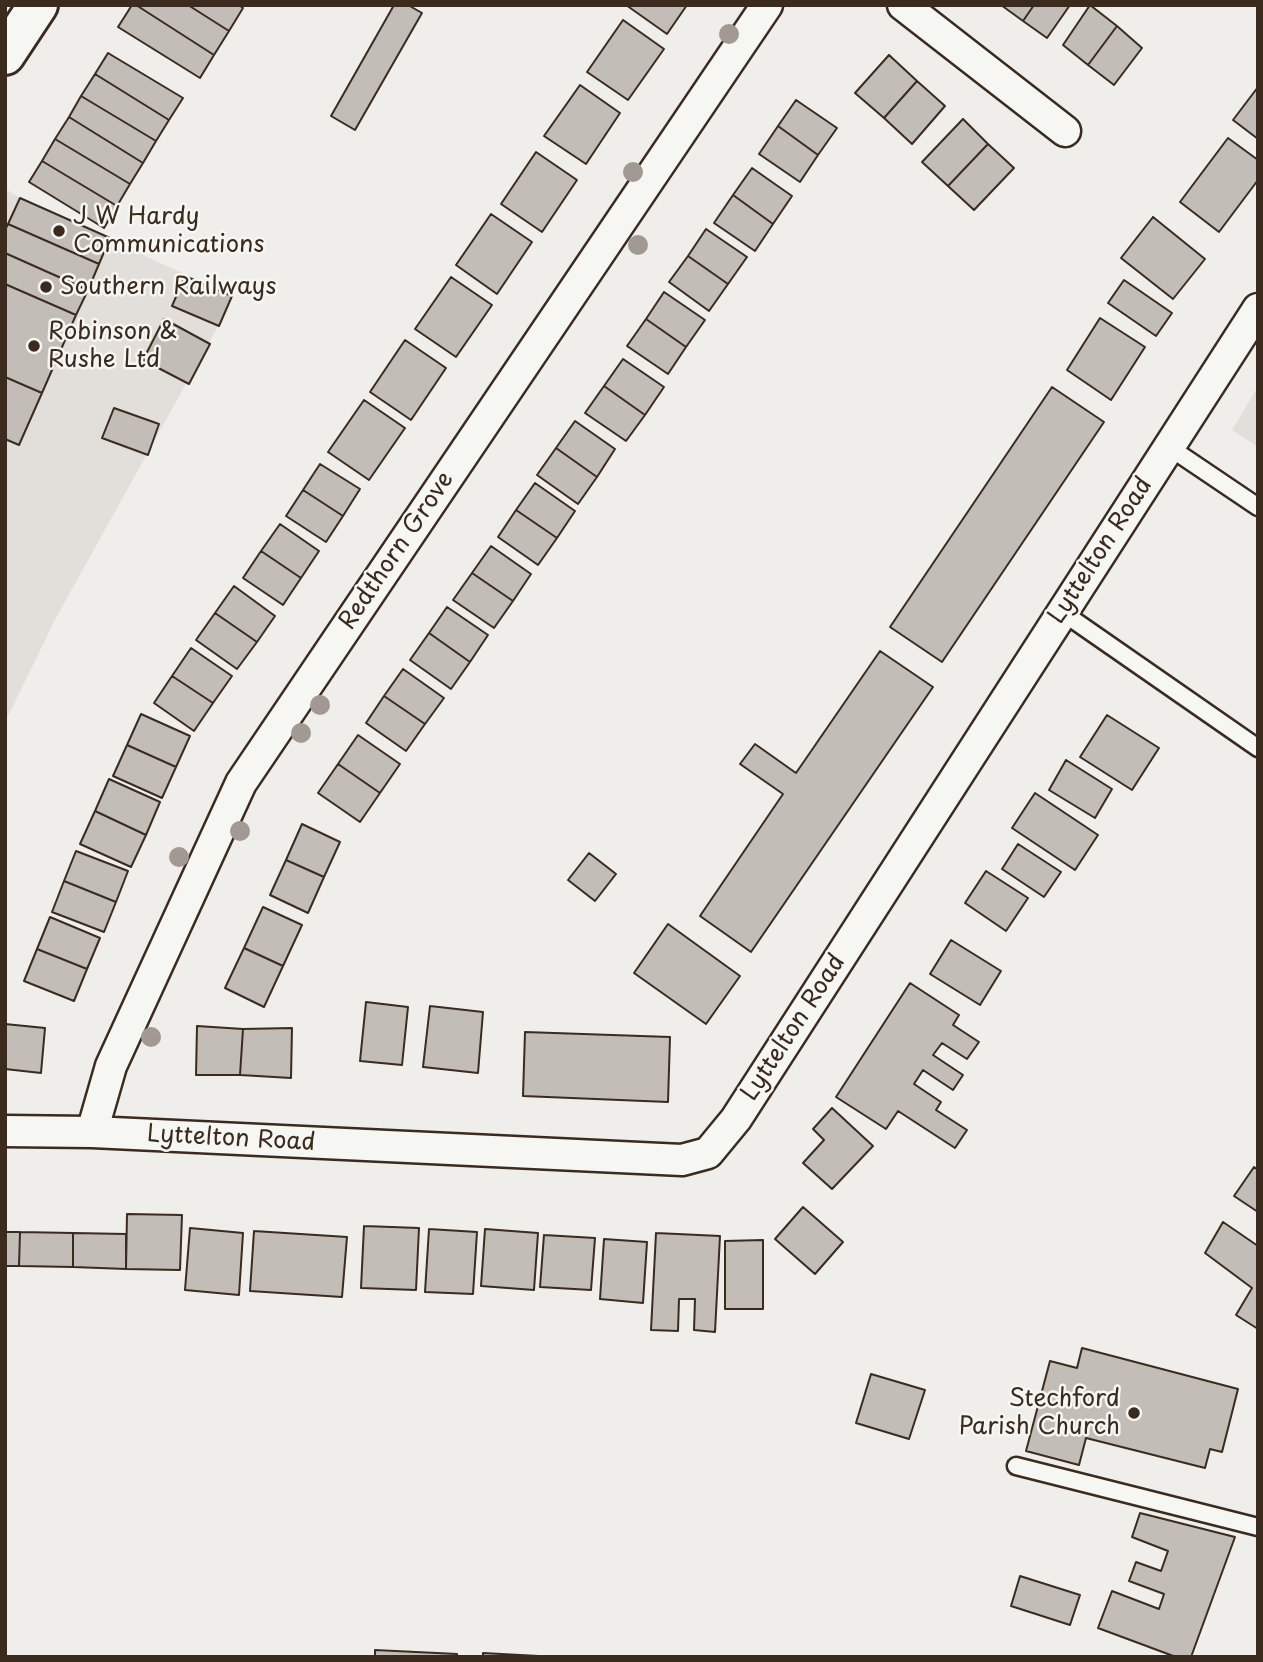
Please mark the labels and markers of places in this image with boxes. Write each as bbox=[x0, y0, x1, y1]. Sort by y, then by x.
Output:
place label: J W Hardy Communications bbox=[73, 203, 264, 259]
marker: J W Hardy Communications bbox=[51, 223, 67, 239]
place label: Southern Railways bbox=[60, 273, 277, 301]
marker: Southern Railways bbox=[38, 279, 54, 295]
place label: Robinson & Rushe Ltd bbox=[48, 318, 178, 374]
marker: Robinson & Rushe Ltd bbox=[26, 338, 42, 354]
place label: Stechford Parish Church bbox=[959, 1385, 1120, 1441]
marker: Stechford Parish Church bbox=[1126, 1405, 1142, 1421]

